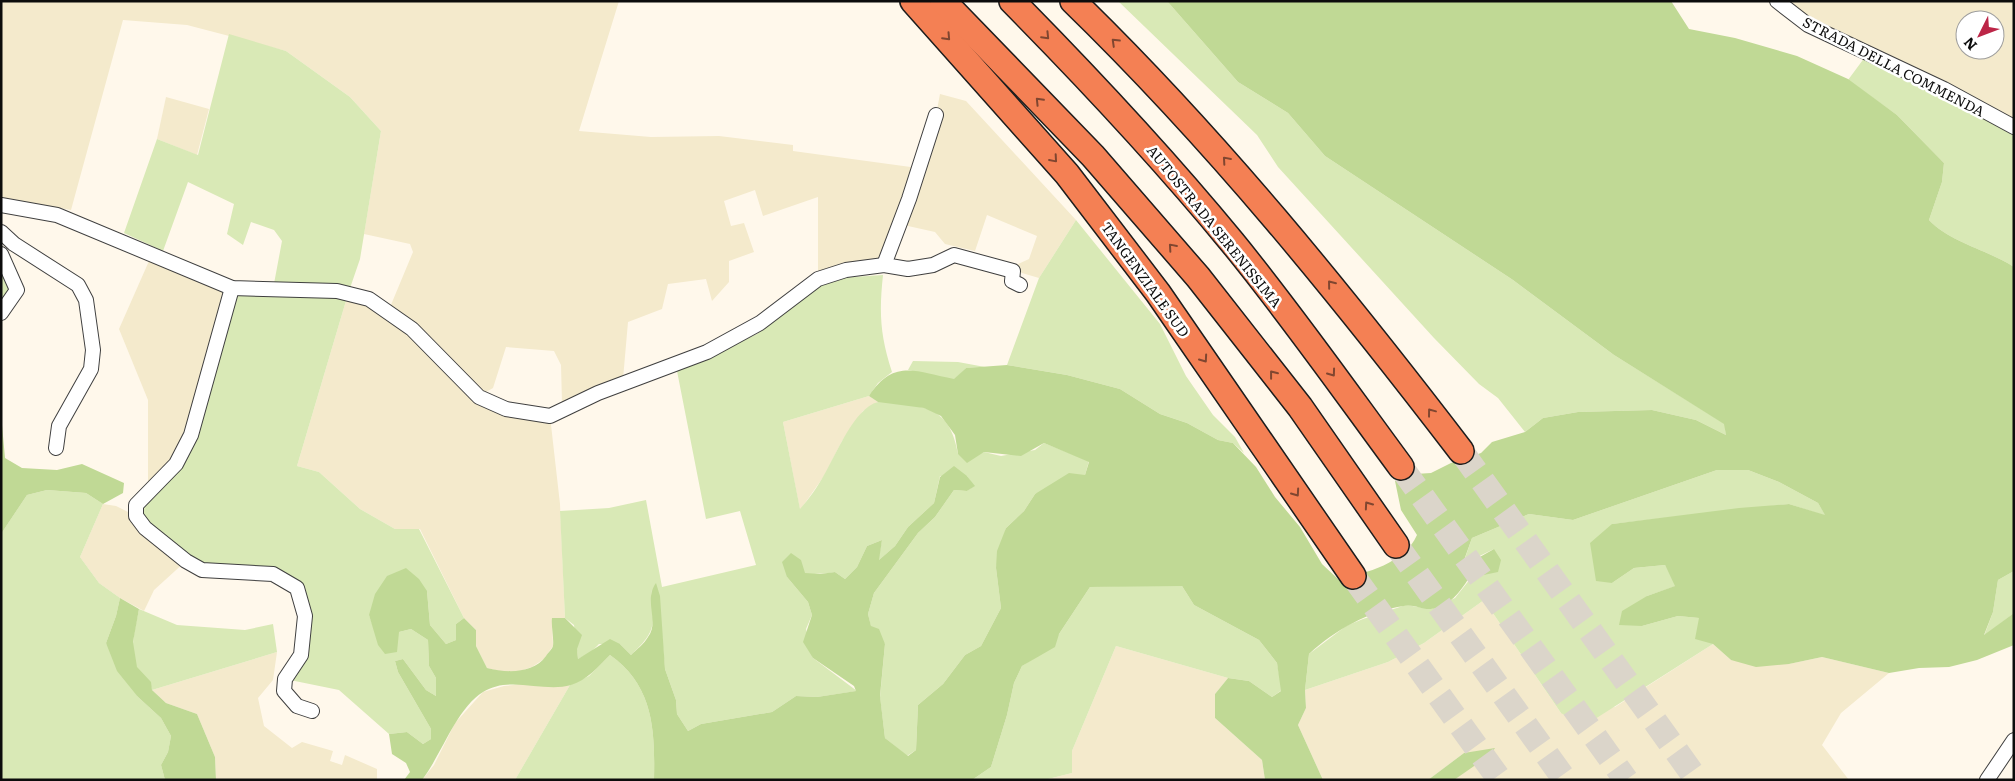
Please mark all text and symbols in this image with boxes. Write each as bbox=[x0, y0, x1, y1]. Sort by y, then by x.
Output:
north arrow bbox=[1955, 10, 2005, 60]
street label: STRADA DELLA COMMENDA bbox=[1800, 13, 1988, 119]
one-way arrow bbox=[1041, 30, 1050, 39]
one-way arrow bbox=[941, 31, 950, 40]
one-way arrow bbox=[1112, 39, 1121, 48]
one-way arrow bbox=[1036, 97, 1045, 106]
street label: AUTOSTRADA SERENISSIMA bbox=[1143, 140, 1287, 312]
one-way arrow bbox=[1049, 153, 1058, 162]
one-way arrow bbox=[1223, 157, 1232, 166]
street label: TANGENZIALE SUD bbox=[1097, 217, 1195, 341]
one-way arrow bbox=[1169, 243, 1178, 252]
one-way arrow bbox=[1329, 281, 1337, 290]
one-way arrow bbox=[1198, 353, 1207, 363]
one-way arrow bbox=[1326, 368, 1335, 377]
one-way arrow bbox=[1270, 370, 1279, 379]
one-way arrow bbox=[1428, 408, 1437, 418]
one-way arrow bbox=[1290, 487, 1299, 496]
one-way arrow bbox=[1365, 502, 1374, 511]

